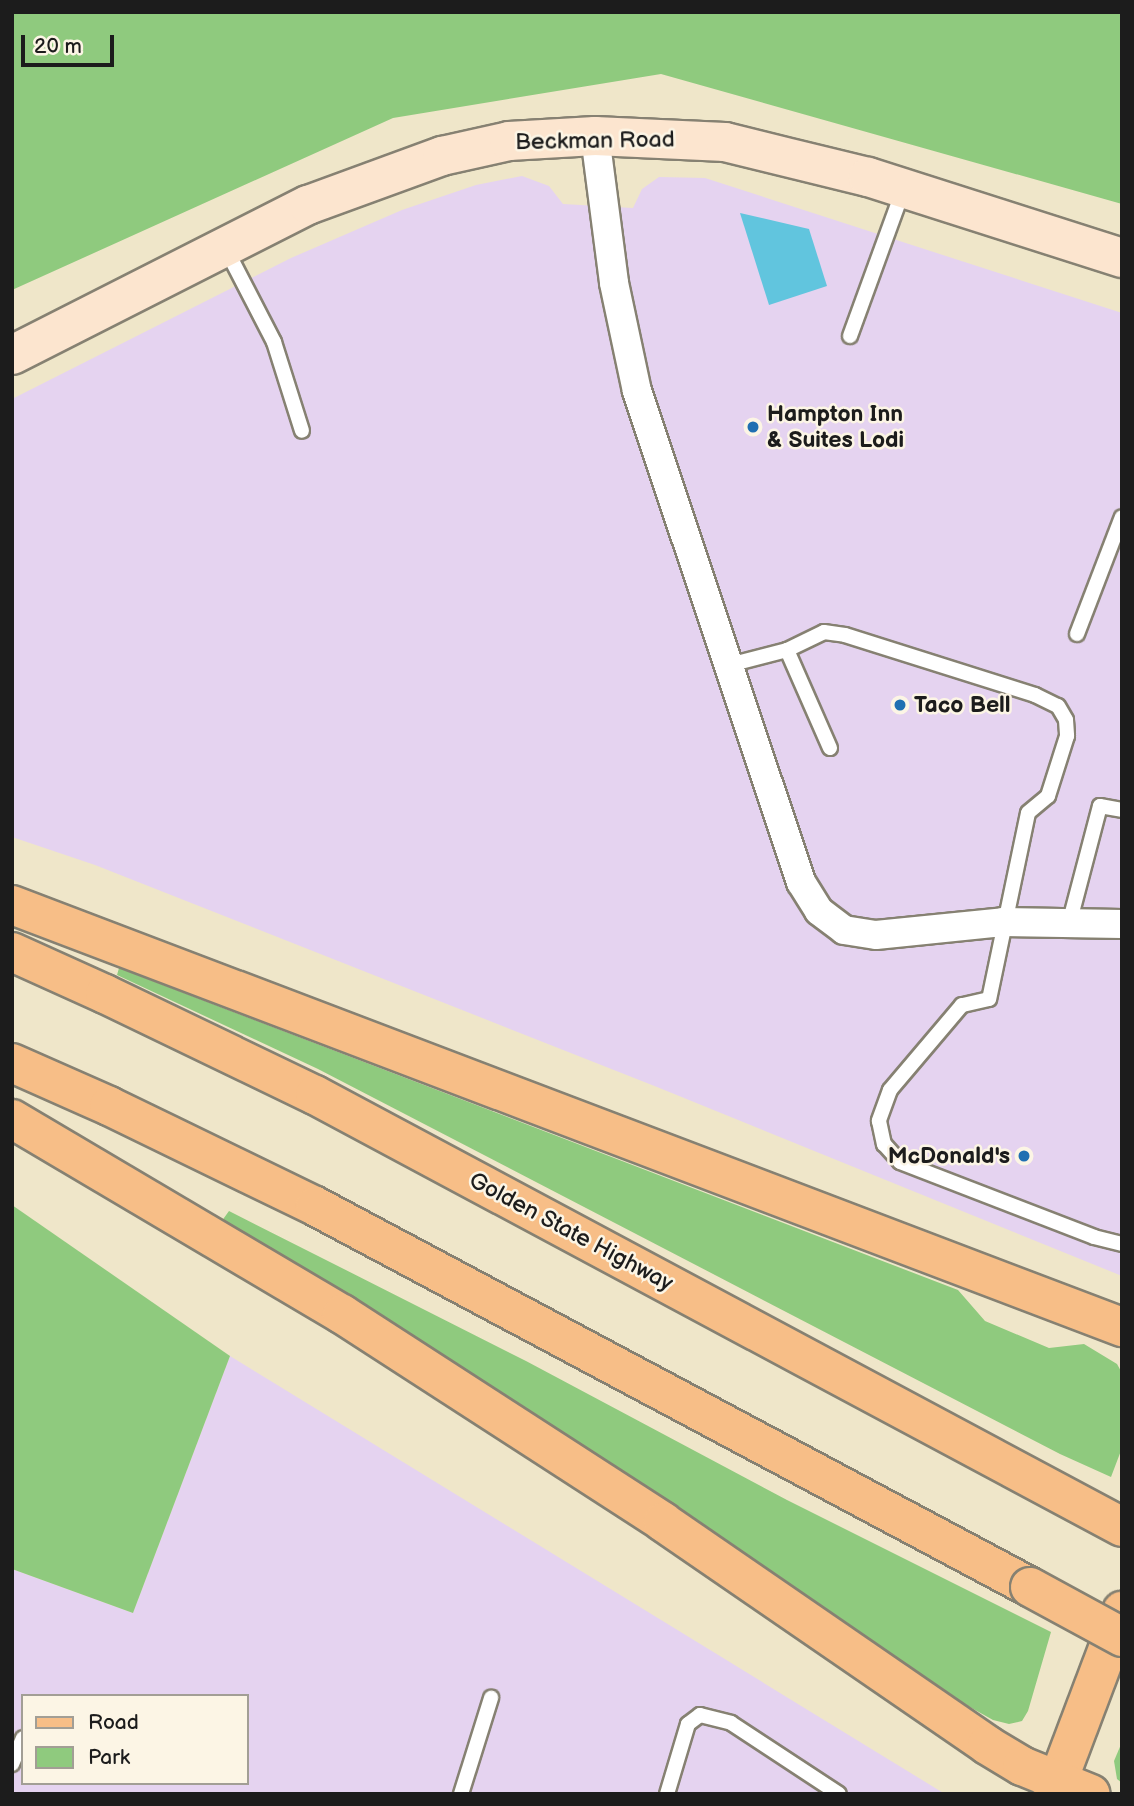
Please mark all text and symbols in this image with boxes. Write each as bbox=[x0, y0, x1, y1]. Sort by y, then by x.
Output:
scale bar bbox=[24, 21, 117, 65]
text: 20 m bbox=[34, 34, 82, 59]
street label: Beckman Road bbox=[515, 126, 675, 156]
place label: Hampton Inn & Suites Lodi bbox=[767, 400, 904, 454]
marker: Hampton Inn & Suites Lodi bbox=[745, 419, 761, 435]
place label: Taco Bell bbox=[914, 691, 1011, 719]
marker: Taco Bell bbox=[892, 697, 908, 713]
place label: McDonald's bbox=[888, 1142, 1010, 1170]
marker: McDonald's bbox=[1016, 1148, 1032, 1164]
street label: Golden State Highway bbox=[464, 1166, 678, 1298]
legend bbox=[21, 1694, 248, 1785]
text: Road bbox=[88, 1710, 139, 1735]
text: Park bbox=[88, 1745, 130, 1770]

